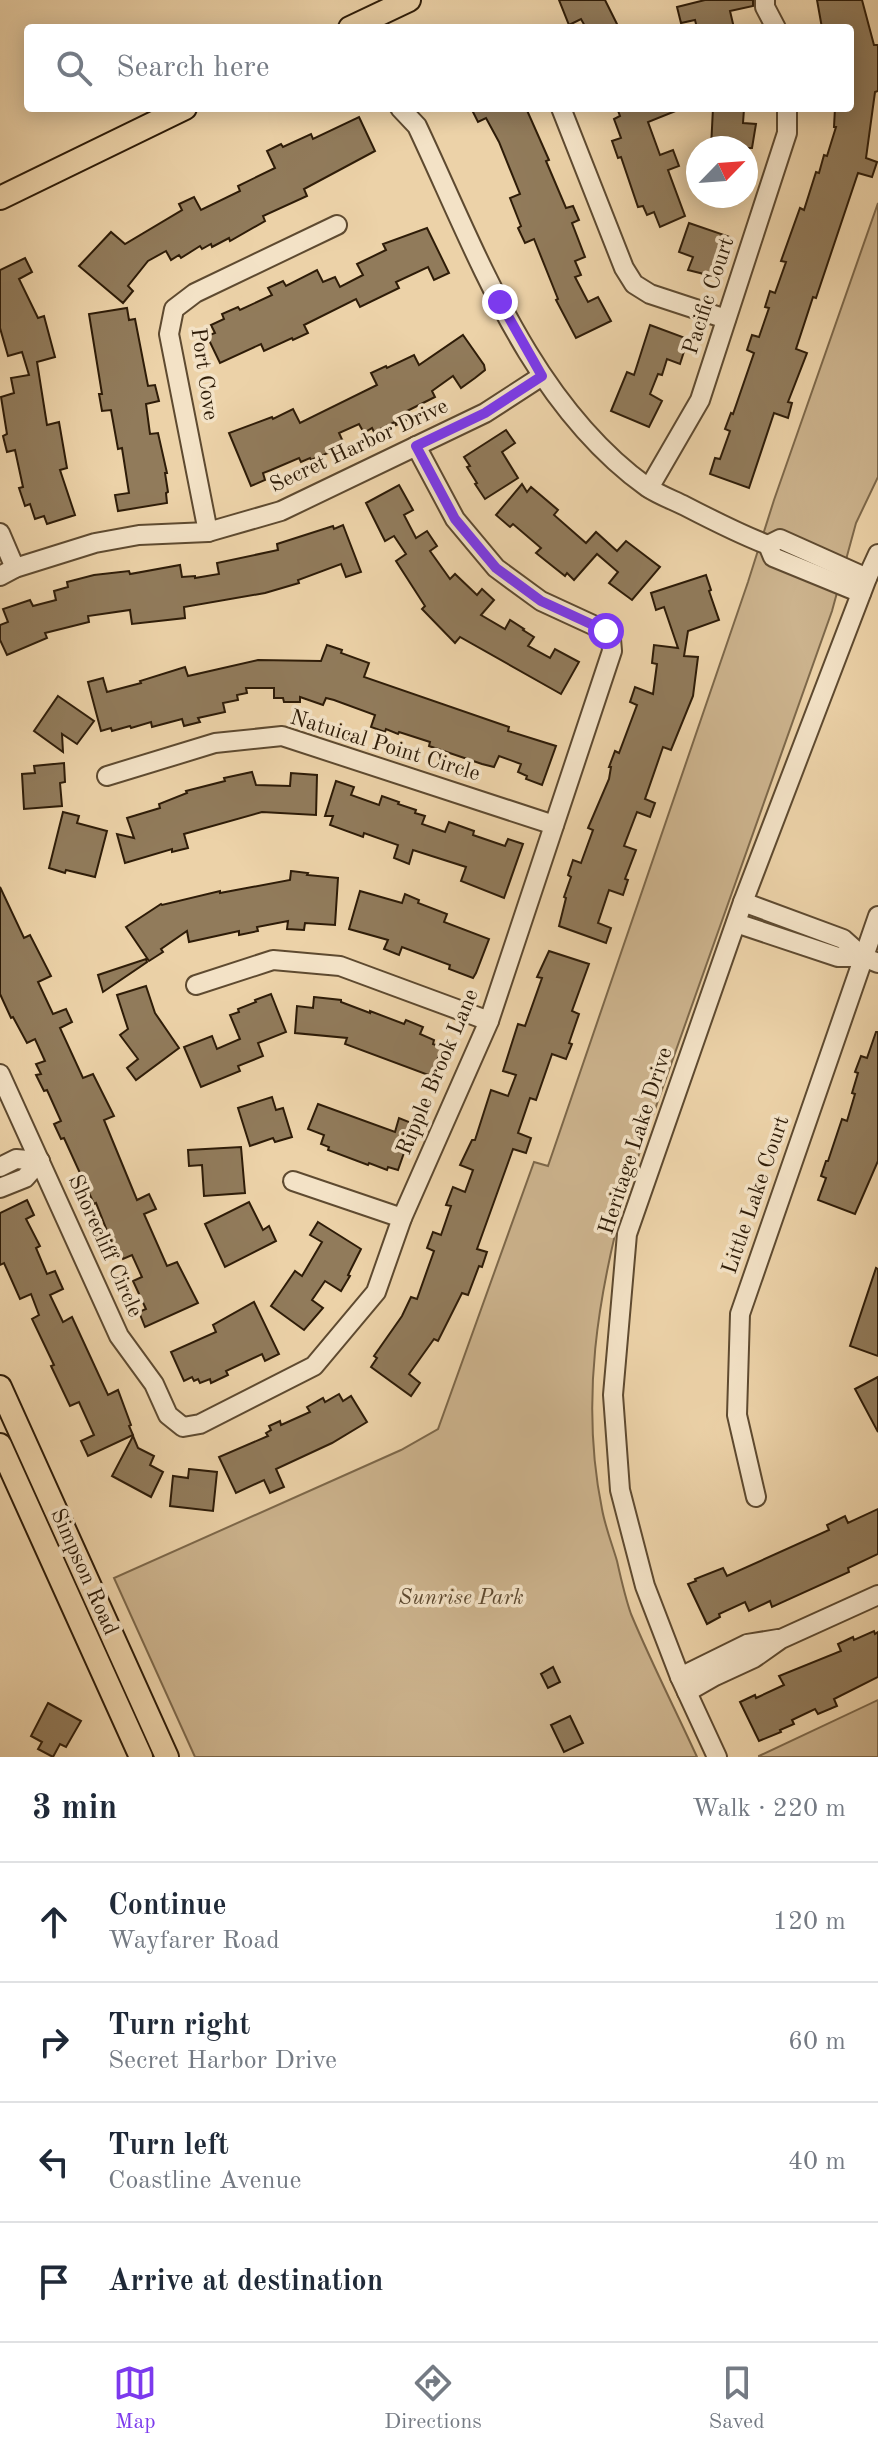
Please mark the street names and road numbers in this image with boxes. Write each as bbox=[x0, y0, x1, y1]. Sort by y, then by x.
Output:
street label: Pacific Court bbox=[680, 235, 738, 357]
street label: Port Cove bbox=[187, 326, 221, 422]
street label: Secret Harbor Drive bbox=[267, 395, 451, 497]
street label: Natuical Point Circle bbox=[287, 707, 483, 785]
street label: Ripple Brook Lane bbox=[393, 986, 483, 1158]
street label: Heritage Lake Drive bbox=[595, 1045, 677, 1237]
street label: Little Lake Court bbox=[719, 1113, 793, 1277]
street label: Shorecliff Circle bbox=[64, 1172, 146, 1320]
street label: Simpson Road bbox=[46, 1505, 122, 1639]

